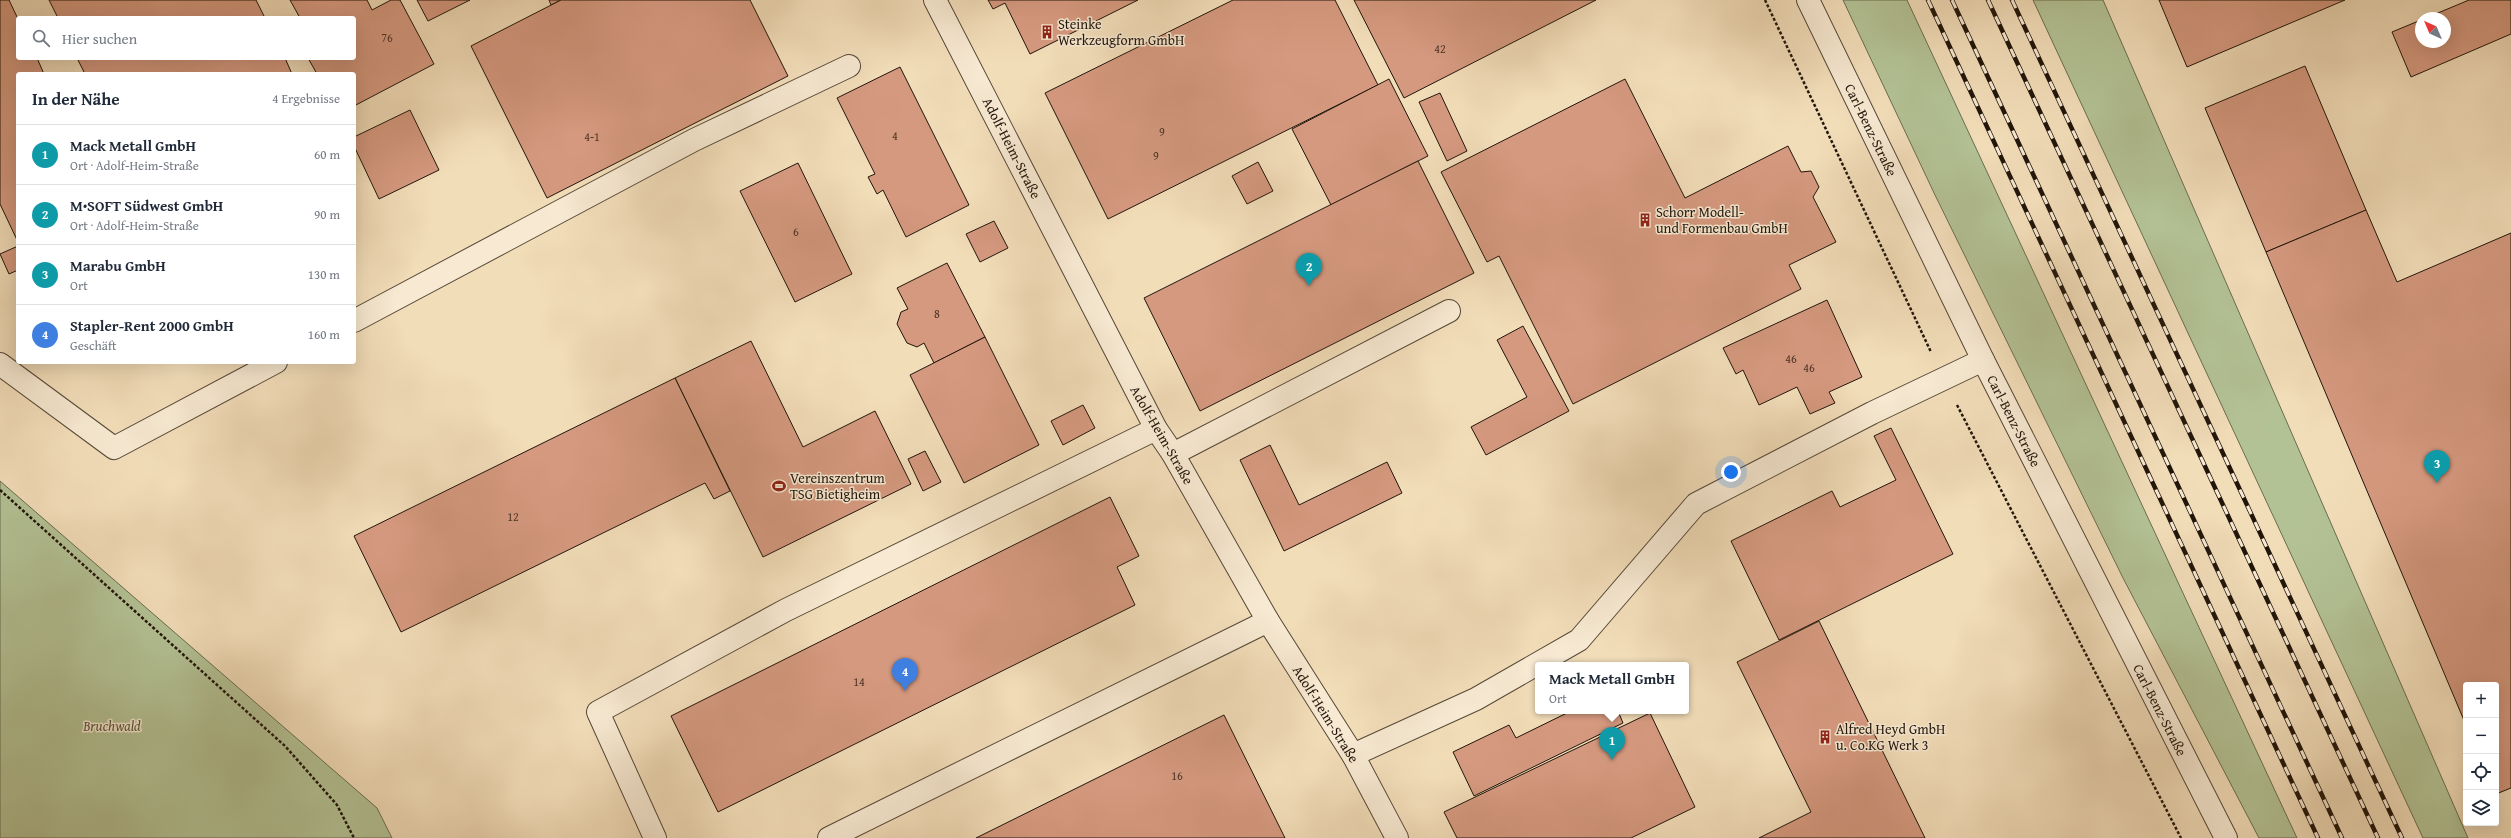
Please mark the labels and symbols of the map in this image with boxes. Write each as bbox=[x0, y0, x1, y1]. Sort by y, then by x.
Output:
north arrow bbox=[2415, 12, 2451, 48]
place label: Steinke Werkzeugform GmbH bbox=[1058, 14, 1184, 50]
building icon: Steinke Werkzeugform GmbH bbox=[1039, 24, 1055, 40]
house number: 76 bbox=[381, 29, 393, 46]
house number: 42 bbox=[1434, 40, 1446, 57]
street label: Carl-Benz-Straße bbox=[1840, 80, 1902, 180]
street label: Adolf-Heim-Straße bbox=[978, 94, 1046, 202]
house number: 9 bbox=[1159, 123, 1165, 140]
house number: 4 bbox=[892, 127, 898, 144]
house number: 4-1 bbox=[584, 128, 600, 145]
house number: 9 bbox=[1153, 147, 1159, 164]
place label: Schorr Modell- und Formenbau GmbH bbox=[1656, 202, 1788, 238]
building icon: Schorr Modell- und Formenbau GmbH bbox=[1637, 212, 1653, 228]
house number: 6 bbox=[793, 223, 799, 240]
pin: 2 bbox=[1296, 253, 1322, 286]
house number: 8 bbox=[934, 305, 940, 322]
house number: 46 bbox=[1785, 350, 1797, 367]
house number: 46 bbox=[1803, 359, 1815, 376]
street label: Carl-Benz-Straße bbox=[1982, 372, 2046, 471]
street label: Adolf-Heim-Straße bbox=[1126, 382, 1199, 489]
pin: 3 bbox=[2424, 450, 2450, 483]
your location bbox=[1721, 462, 1741, 482]
place label: Vereinszentrum TSG Bietigheim bbox=[790, 468, 885, 504]
sports icon: Vereinszentrum TSG Bietigheim bbox=[771, 478, 787, 494]
house number: 12 bbox=[507, 508, 519, 525]
pin: 4 bbox=[892, 658, 918, 691]
street label: Carl-Benz-Straße bbox=[2128, 661, 2192, 760]
street label: Adolf-Heim-Straße bbox=[1288, 662, 1364, 767]
house number: 14 bbox=[853, 673, 865, 690]
park label: Bruchwald bbox=[82, 716, 141, 736]
place label: Alfred Heyd GmbH u. Co.KG Werk 3 bbox=[1836, 719, 1945, 755]
pin: 1 bbox=[1599, 727, 1625, 760]
building icon: Alfred Heyd GmbH u. Co.KG Werk 3 bbox=[1817, 729, 1833, 745]
house number: 16 bbox=[1171, 767, 1183, 784]

